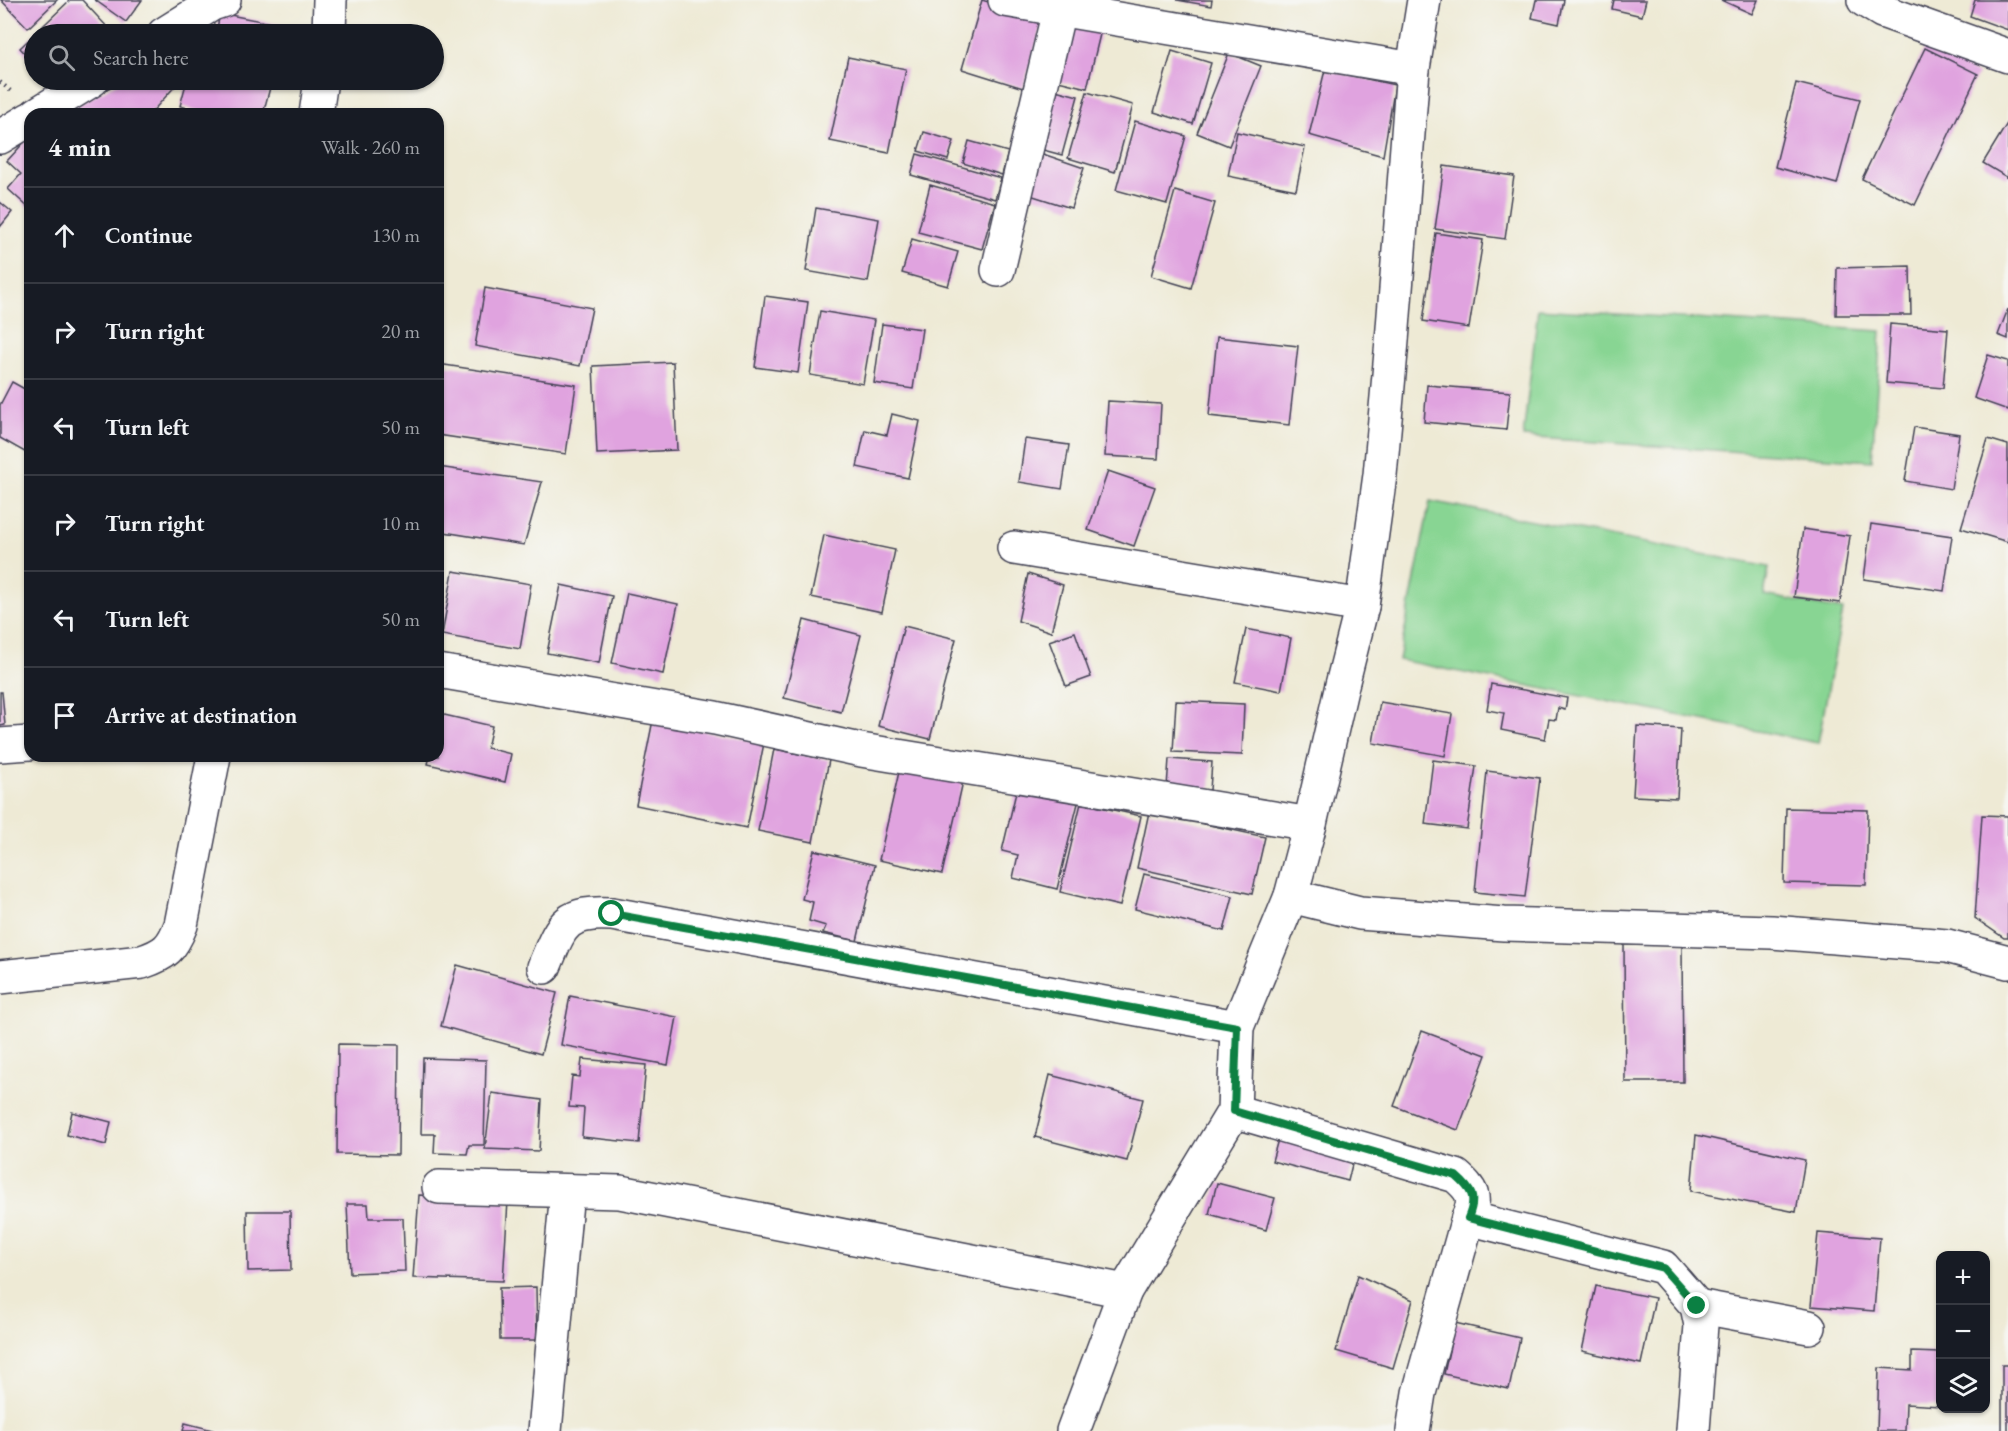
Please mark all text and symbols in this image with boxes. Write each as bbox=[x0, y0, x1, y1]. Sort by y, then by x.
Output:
search box bbox=[24, 24, 444, 90]
icon: search bbox=[45, 41, 78, 74]
text: Search here bbox=[93, 43, 188, 72]
text: 4 min bbox=[48, 130, 111, 164]
text: Walk · 260 m bbox=[321, 134, 420, 160]
icon: ahead bbox=[48, 219, 81, 252]
text: Continue bbox=[105, 221, 192, 250]
text: 130 m bbox=[372, 222, 420, 248]
icon: right bbox=[48, 315, 81, 348]
text: Turn right bbox=[105, 317, 204, 346]
text: 20 m bbox=[381, 318, 420, 344]
icon: left bbox=[48, 411, 81, 444]
text: Turn left bbox=[105, 413, 189, 442]
text: 50 m bbox=[381, 414, 420, 440]
icon: right bbox=[48, 507, 81, 540]
text: Turn right bbox=[105, 509, 204, 538]
text: 10 m bbox=[381, 510, 420, 536]
icon: left bbox=[48, 603, 81, 636]
text: Turn left bbox=[105, 605, 189, 634]
text: 50 m bbox=[381, 606, 420, 632]
icon: arrive bbox=[48, 699, 81, 732]
text: Arrive at destination bbox=[105, 701, 297, 730]
route start bbox=[598, 900, 624, 926]
map controls bbox=[1936, 1251, 1990, 1413]
button: + bbox=[1936, 1251, 1990, 1305]
route end bbox=[1683, 1292, 1709, 1318]
button: − bbox=[1936, 1305, 1990, 1359]
button: layers bbox=[1936, 1359, 1990, 1413]

